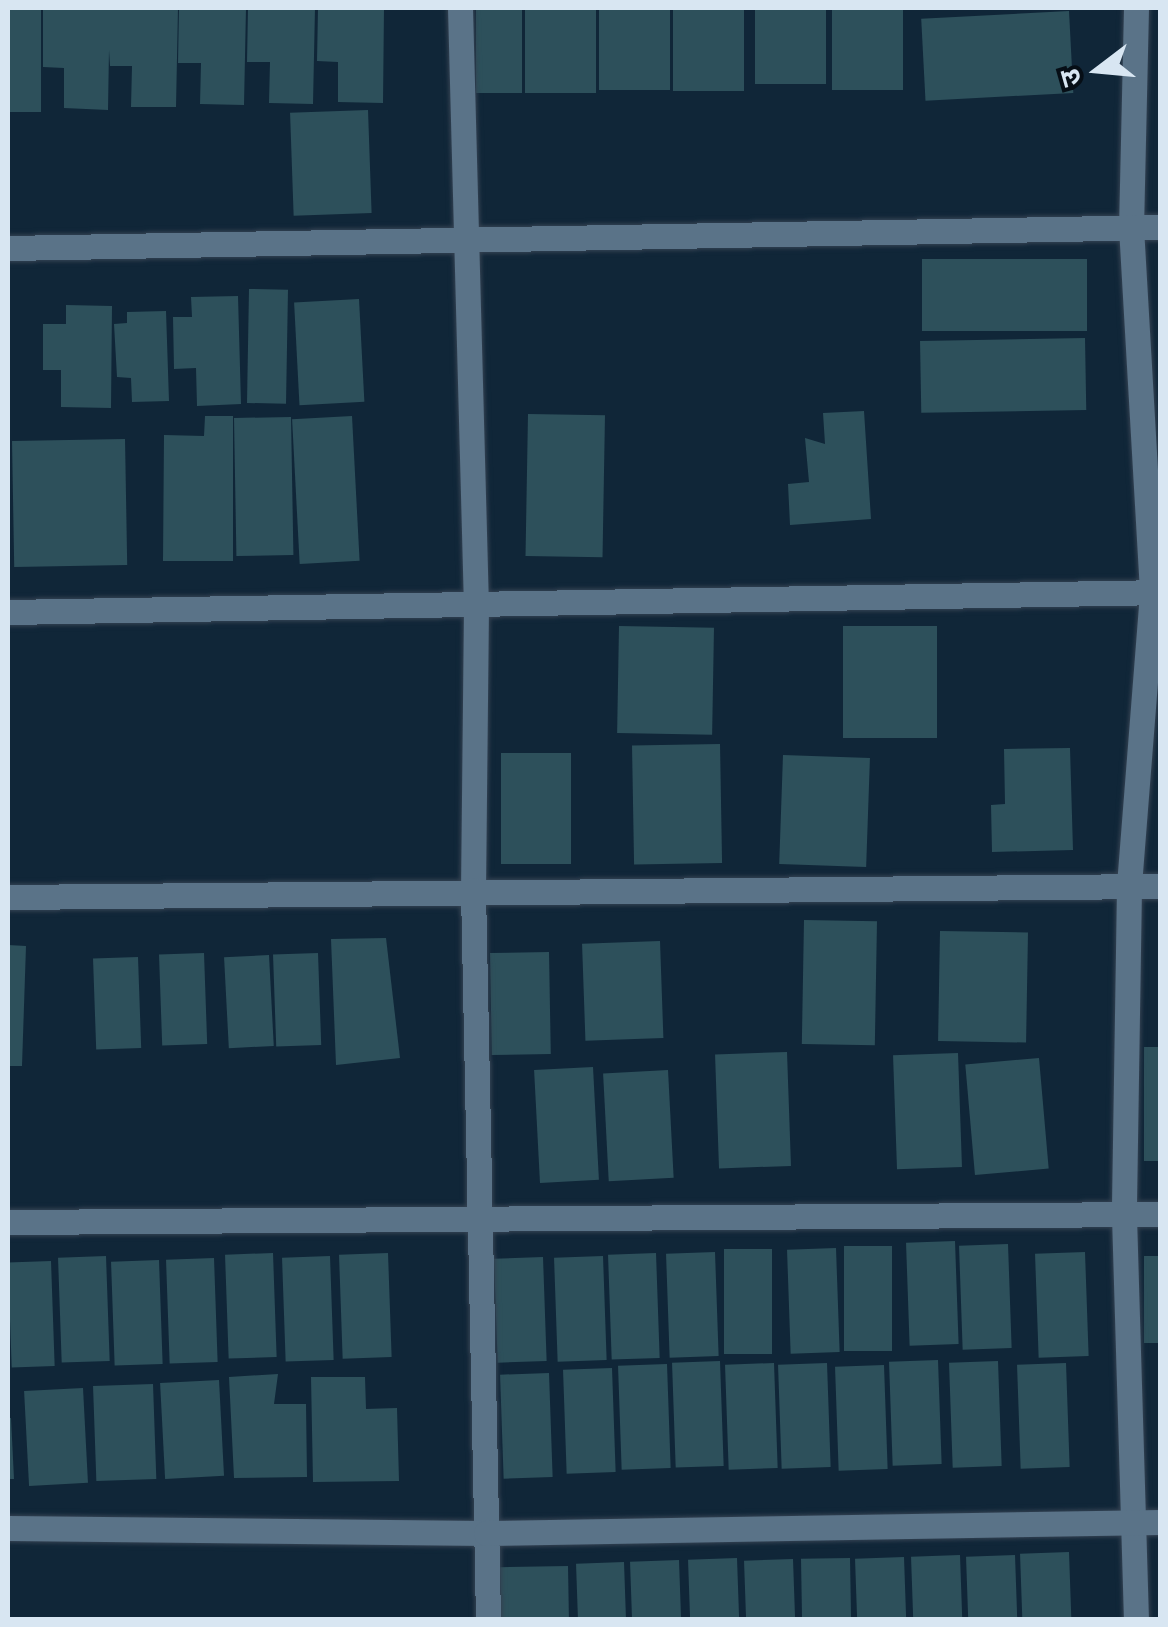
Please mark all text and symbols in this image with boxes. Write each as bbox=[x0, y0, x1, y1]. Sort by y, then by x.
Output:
north arrow bbox=[1048, 20, 1148, 120]
text: उ bbox=[1051, 66, 1088, 91]

